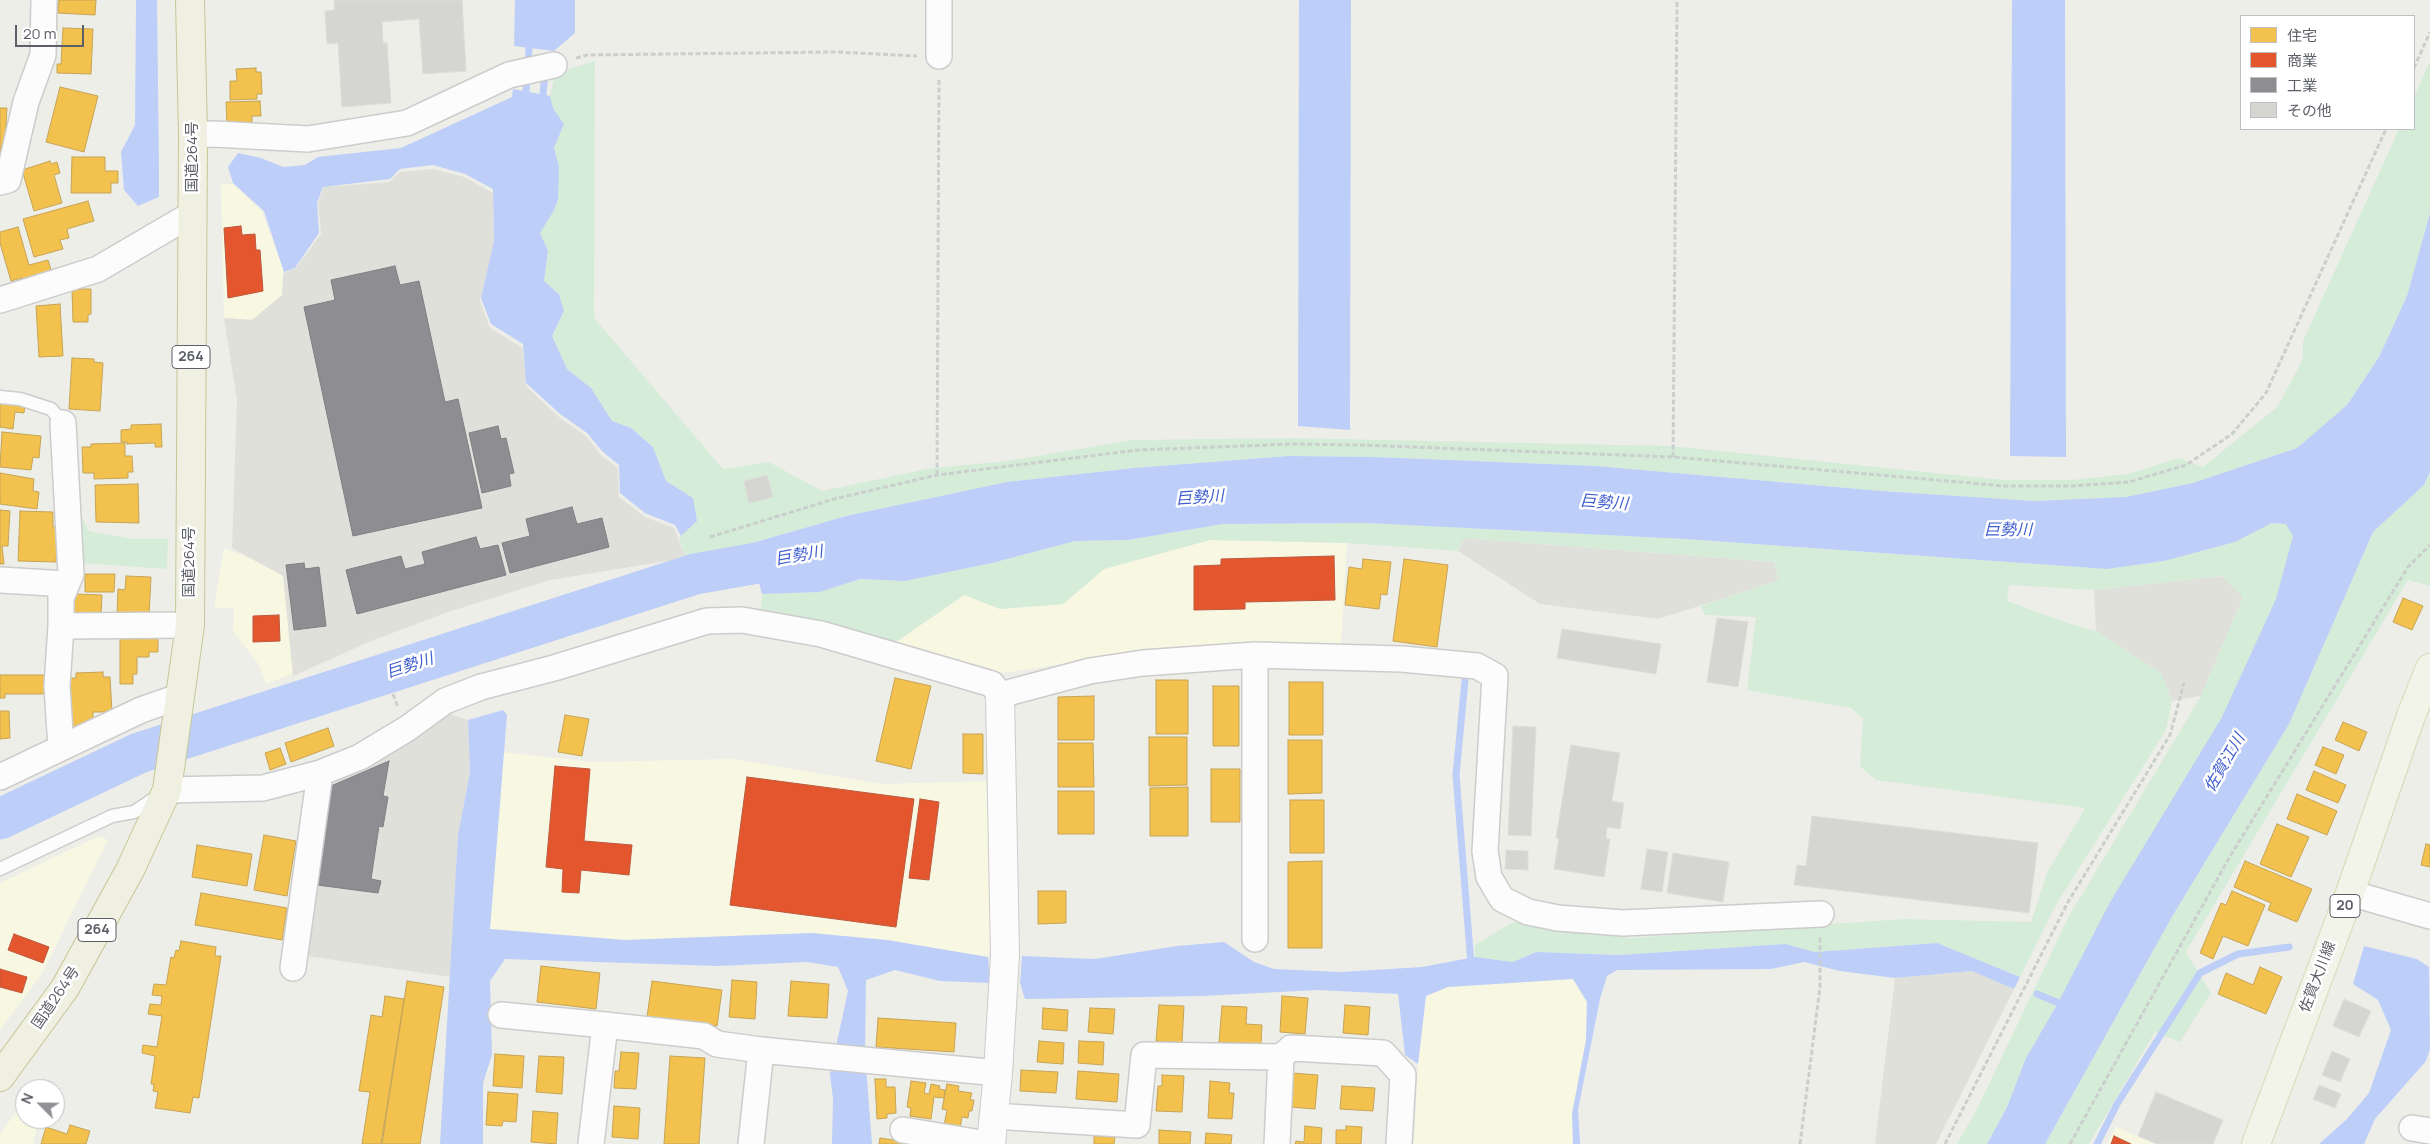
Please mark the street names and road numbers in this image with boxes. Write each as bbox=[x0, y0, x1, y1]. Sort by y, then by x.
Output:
street label: 国道264号 bbox=[184, 121, 202, 193]
road number: 264 bbox=[172, 346, 210, 368]
street label: 国道264号 bbox=[181, 526, 199, 598]
road number: 20 bbox=[2330, 894, 2360, 918]
road number: 264 bbox=[78, 918, 116, 942]
street label: 佐賀大川線 bbox=[2296, 939, 2340, 1015]
street label: 国道264号 bbox=[28, 963, 84, 1033]

